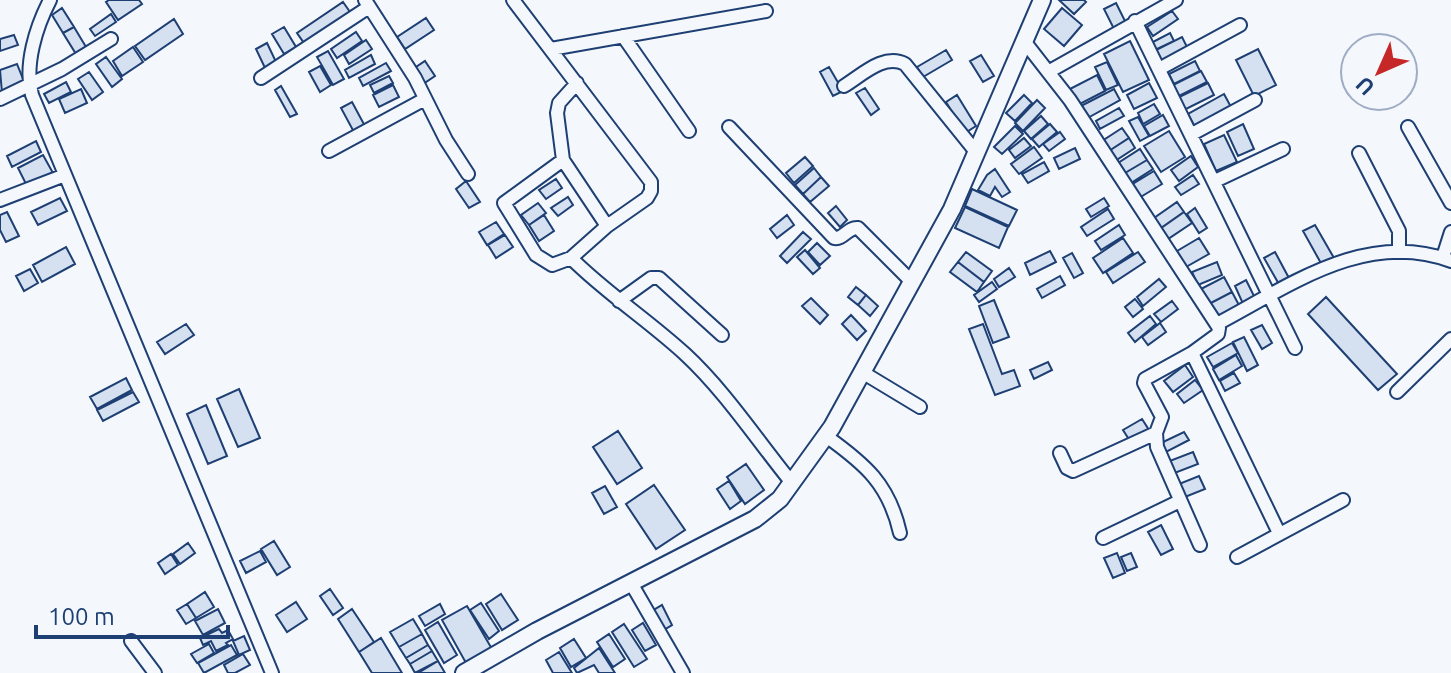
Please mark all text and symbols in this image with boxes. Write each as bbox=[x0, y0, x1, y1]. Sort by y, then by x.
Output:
north arrow bbox=[1339, 32, 1419, 112]
text: U bbox=[1350, 72, 1379, 101]
scale bar bbox=[36, 589, 228, 639]
text: 100 m bbox=[48, 603, 115, 630]

